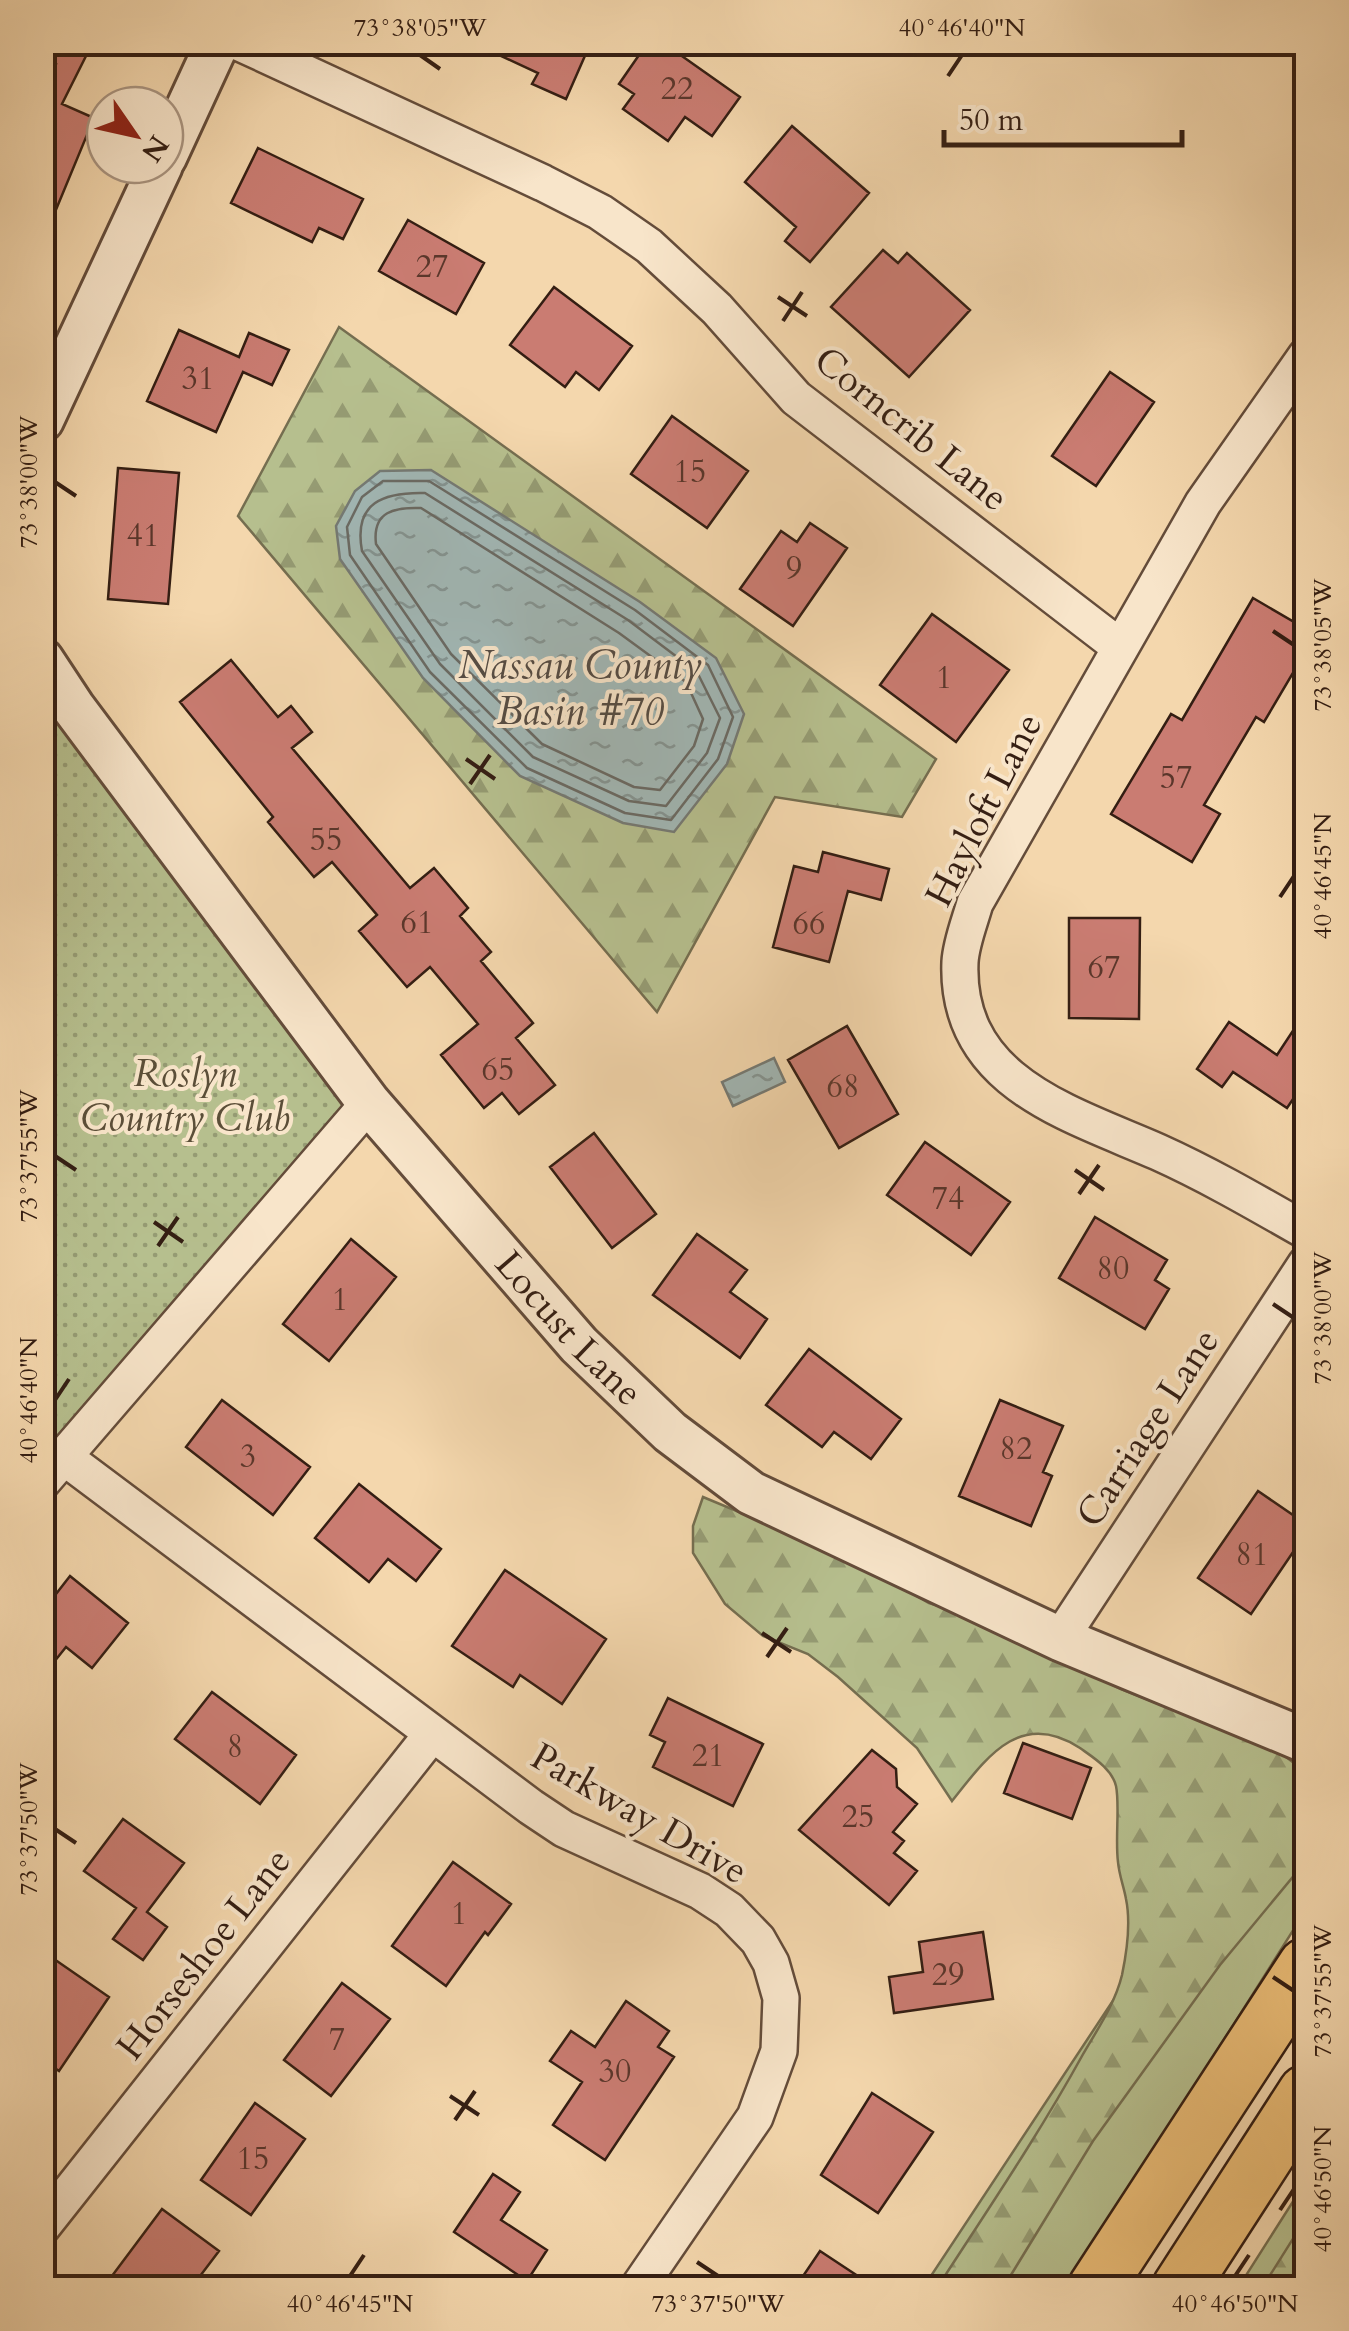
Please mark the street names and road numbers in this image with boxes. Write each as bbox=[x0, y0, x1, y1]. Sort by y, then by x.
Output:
street label: Corncrib Lane bbox=[803, 335, 1019, 523]
street label: Hayloft Lane bbox=[913, 704, 1055, 916]
street label: Locust Lane bbox=[483, 1240, 654, 1418]
street label: Carriage Lane bbox=[1064, 1319, 1232, 1537]
street label: Parkway Drive bbox=[521, 1731, 757, 1897]
street label: Horseshoe Lane bbox=[105, 1837, 303, 2071]

